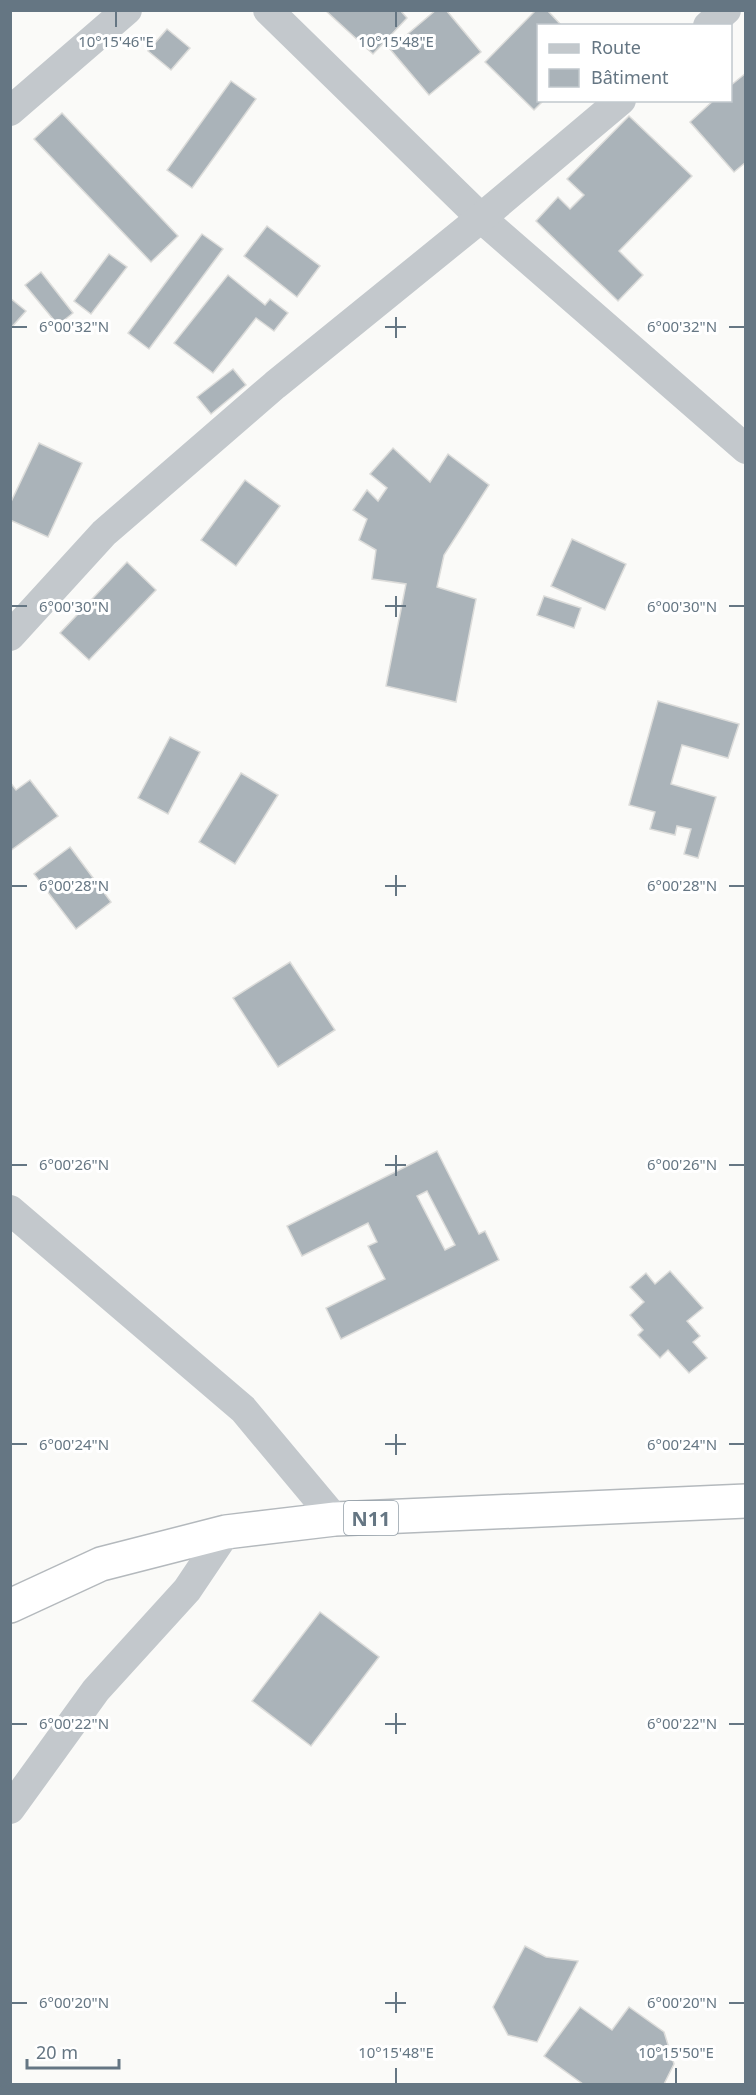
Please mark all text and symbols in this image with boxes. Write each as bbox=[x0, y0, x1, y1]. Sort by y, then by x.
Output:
legend bbox=[537, 24, 732, 102]
text: 10°15'46"E bbox=[78, 31, 154, 51]
text: 10°15'48"E bbox=[358, 31, 434, 51]
text: Route bbox=[591, 35, 641, 59]
text: Bâtiment bbox=[591, 65, 669, 89]
text: 6°00'32"N bbox=[39, 316, 109, 336]
text: 6°00'32"N bbox=[647, 316, 717, 336]
text: 6°00'30"N bbox=[39, 596, 109, 616]
text: 6°00'30"N bbox=[647, 596, 717, 616]
text: 6°00'28"N bbox=[39, 875, 109, 895]
text: 6°00'28"N bbox=[647, 875, 717, 895]
text: 6°00'26"N bbox=[39, 1154, 109, 1174]
text: 6°00'26"N bbox=[647, 1154, 717, 1174]
text: 6°00'24"N bbox=[39, 1434, 109, 1454]
text: 6°00'24"N bbox=[647, 1434, 717, 1454]
road number: N11 bbox=[344, 1501, 398, 1535]
text: 6°00'22"N bbox=[39, 1713, 109, 1733]
text: 6°00'22"N bbox=[647, 1713, 717, 1733]
text: 6°00'20"N bbox=[39, 1992, 109, 2012]
text: 6°00'20"N bbox=[647, 1992, 717, 2012]
scale bar bbox=[27, 2032, 118, 2070]
text: 20 m bbox=[36, 2040, 78, 2064]
text: 10°15'48"E bbox=[358, 2042, 434, 2062]
text: 10°15'50"E bbox=[638, 2042, 714, 2062]

